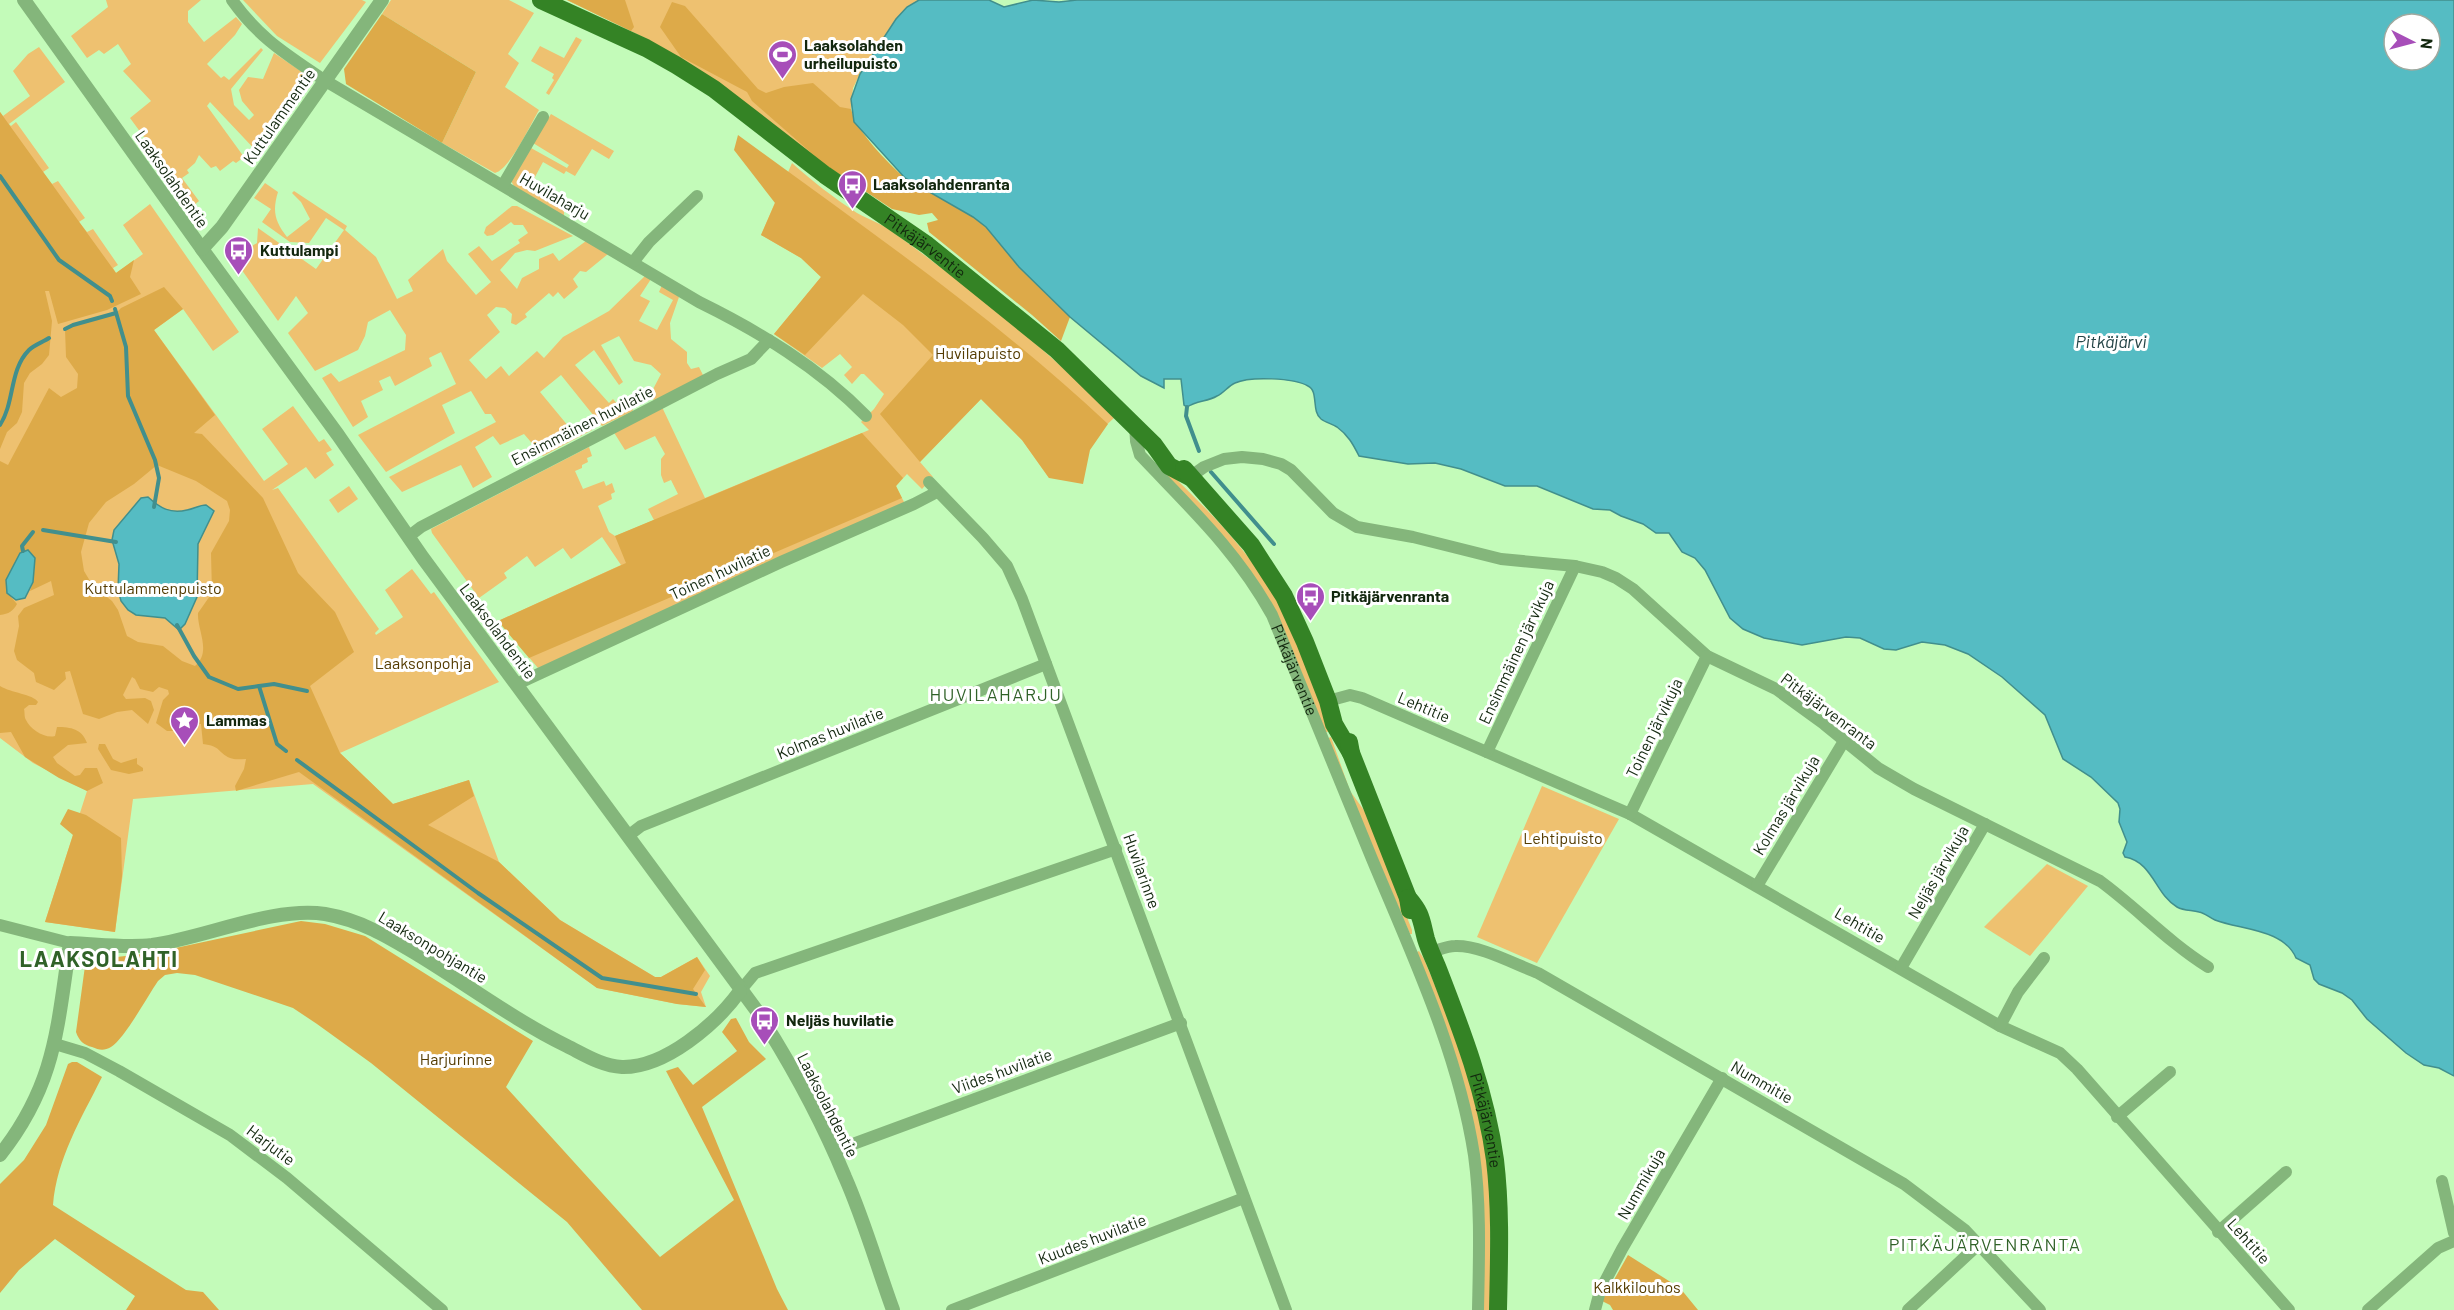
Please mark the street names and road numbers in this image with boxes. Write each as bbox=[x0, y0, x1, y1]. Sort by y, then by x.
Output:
street label: Kuttulammentie bbox=[239, 64, 319, 167]
street label: Laaksolahdentie bbox=[132, 126, 213, 231]
street label: Huvilaharju bbox=[517, 168, 594, 223]
street label: Pitkäjärventie bbox=[881, 209, 970, 282]
street label: Ensimmäinen huvilatie bbox=[508, 381, 656, 469]
street label: Toinen huvilatie bbox=[666, 540, 773, 603]
street label: Ensimmäinen järvikuja bbox=[1474, 577, 1557, 727]
street label: Laaksolahdentie bbox=[456, 579, 540, 682]
street label: Pitkäjärventie bbox=[1268, 621, 1322, 718]
street label: Pitkäjärvenranta bbox=[1778, 668, 1881, 753]
street label: Toinen järvikuja bbox=[1621, 675, 1686, 781]
street label: Lehtitie bbox=[1395, 687, 1453, 726]
street label: Kolmas huvilatie bbox=[774, 702, 886, 763]
street label: Kolmas järvikuja bbox=[1748, 751, 1823, 858]
street label: Neljäs järvikuja bbox=[1903, 822, 1972, 922]
street label: Huvilarinne bbox=[1120, 831, 1165, 911]
street label: Lehtitie bbox=[1832, 903, 1889, 946]
street label: Laaksonpohjantie bbox=[375, 907, 491, 987]
street label: Viides huvilatie bbox=[949, 1044, 1054, 1097]
street label: Laaksolahdentie bbox=[794, 1049, 863, 1160]
street label: Nummitie bbox=[1728, 1056, 1797, 1107]
street label: Pitkäjärventie bbox=[1467, 1070, 1506, 1169]
street label: Harjutie bbox=[243, 1120, 299, 1169]
street label: Nummikuja bbox=[1613, 1145, 1668, 1223]
street label: Kuudes huvilatie bbox=[1035, 1209, 1148, 1268]
street label: Lehtitie bbox=[2224, 1214, 2275, 1267]

